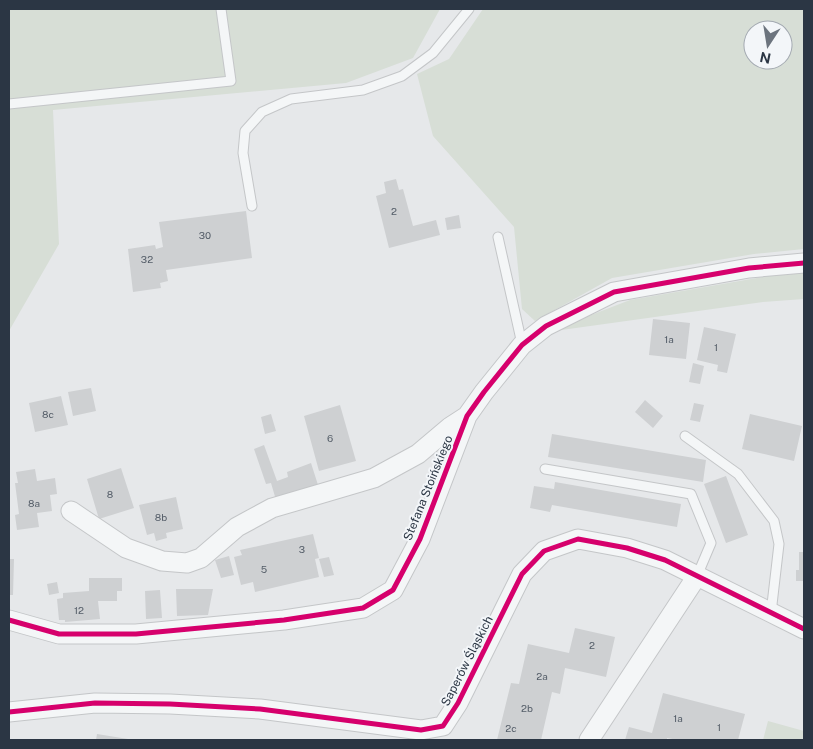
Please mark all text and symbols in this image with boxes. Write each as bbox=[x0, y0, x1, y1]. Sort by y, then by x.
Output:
north arrow bbox=[743, 20, 793, 70]
text: N bbox=[758, 49, 772, 67]
house number: 2 bbox=[391, 205, 397, 217]
house number: 30 bbox=[199, 229, 211, 241]
house number: 32 bbox=[141, 253, 153, 265]
house number: 1a bbox=[664, 333, 674, 345]
house number: 1 bbox=[714, 341, 718, 353]
house number: 8c bbox=[42, 408, 54, 420]
house number: 6 bbox=[327, 432, 333, 444]
street label: Stefana Stoińskiego bbox=[400, 433, 456, 543]
house number: 8 bbox=[107, 488, 113, 500]
house number: 8a bbox=[28, 497, 40, 509]
house number: 8b bbox=[155, 511, 167, 523]
house number: 3 bbox=[299, 543, 305, 555]
house number: 5 bbox=[261, 563, 267, 575]
house number: 12 bbox=[74, 604, 84, 616]
street label: Saperów Śląskich bbox=[438, 613, 496, 708]
house number: 2 bbox=[589, 639, 595, 651]
house number: 2a bbox=[536, 670, 548, 682]
house number: 2b bbox=[521, 702, 533, 714]
house number: 1a bbox=[673, 712, 683, 724]
house number: 1 bbox=[717, 721, 721, 733]
house number: 2c bbox=[505, 722, 517, 734]

